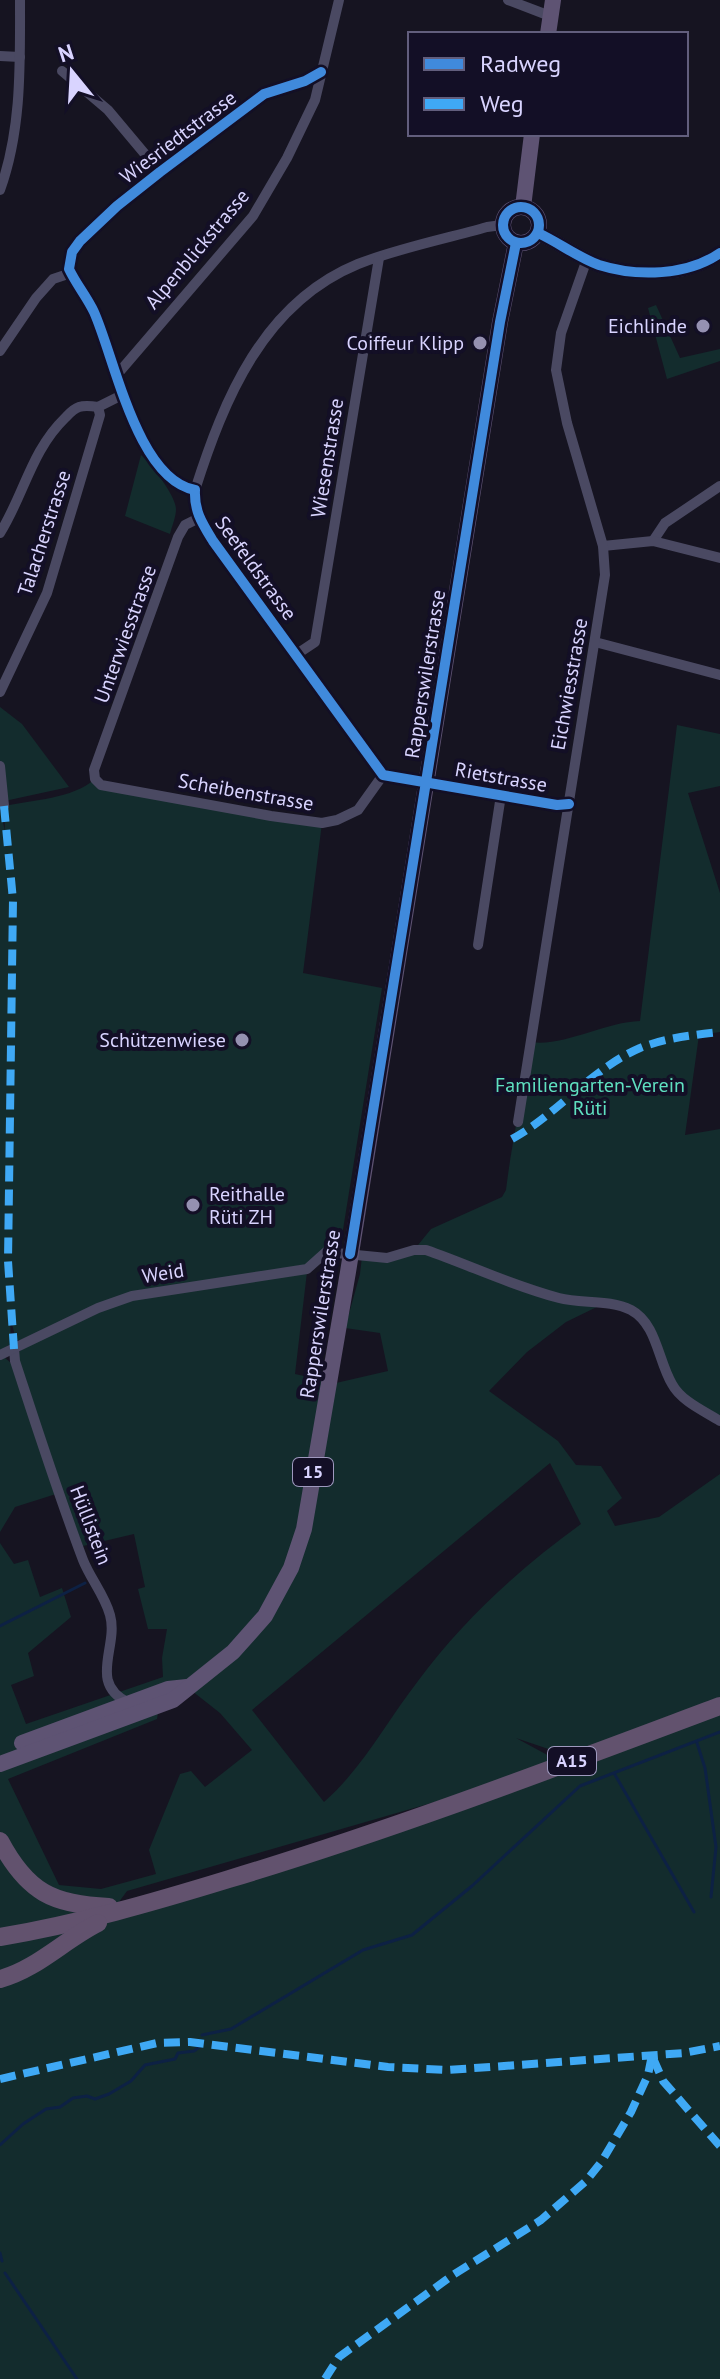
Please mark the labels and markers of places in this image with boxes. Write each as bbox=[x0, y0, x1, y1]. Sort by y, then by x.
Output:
place label: Eichlinde bbox=[608, 313, 687, 339]
marker: Eichlinde bbox=[694, 317, 712, 335]
place label: Coiffeur Klipp bbox=[347, 330, 464, 356]
marker: Coiffeur Klipp bbox=[471, 334, 489, 352]
place label: Schützenwiese bbox=[99, 1027, 226, 1053]
marker: Schützenwiese bbox=[233, 1031, 251, 1049]
place label: Reithalle Rüti ZH bbox=[209, 1181, 285, 1230]
marker: Reithalle Rüti ZH bbox=[184, 1196, 202, 1214]

